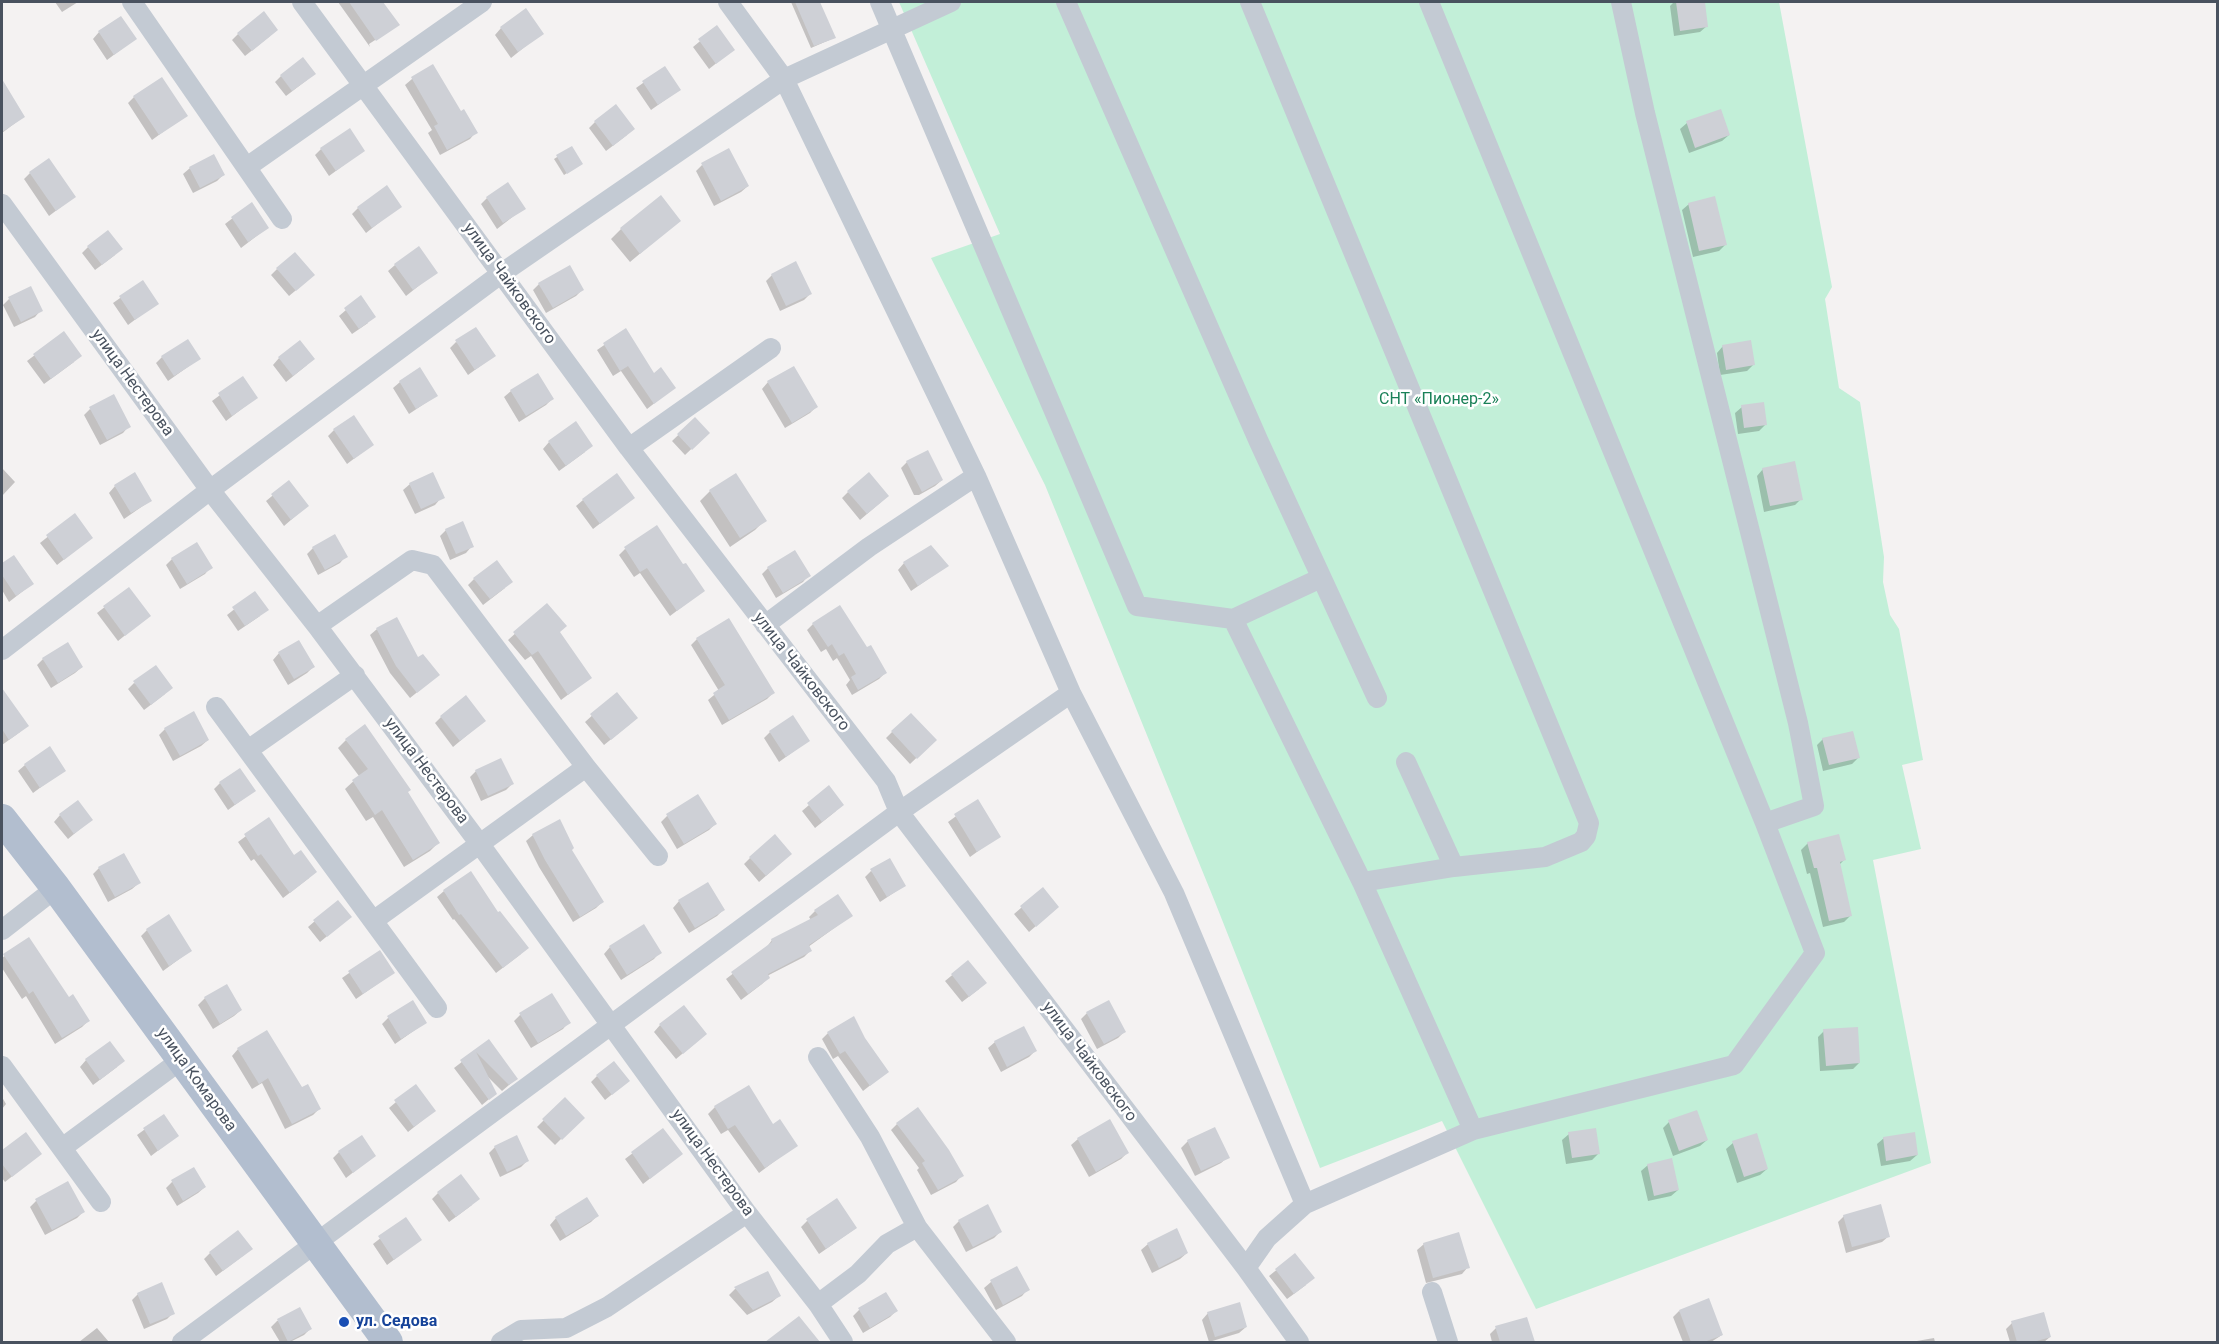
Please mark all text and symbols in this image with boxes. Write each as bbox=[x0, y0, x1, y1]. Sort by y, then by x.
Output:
street label: улица Чайковского bbox=[459, 220, 559, 348]
street label: улица Нестерова bbox=[87, 326, 177, 440]
park label: СНТ «Пионер-2» bbox=[1379, 390, 1499, 410]
street label: улица Чайковского bbox=[749, 609, 853, 735]
street label: улица Нестерова bbox=[380, 714, 472, 828]
street label: улица Чайковского bbox=[1038, 998, 1140, 1126]
street label: улица Комарова bbox=[152, 1024, 240, 1136]
street label: улица Нестерова bbox=[667, 1106, 757, 1220]
place label: ул. Седова bbox=[356, 1312, 437, 1332]
marker: ул. Седова bbox=[337, 1315, 351, 1329]

